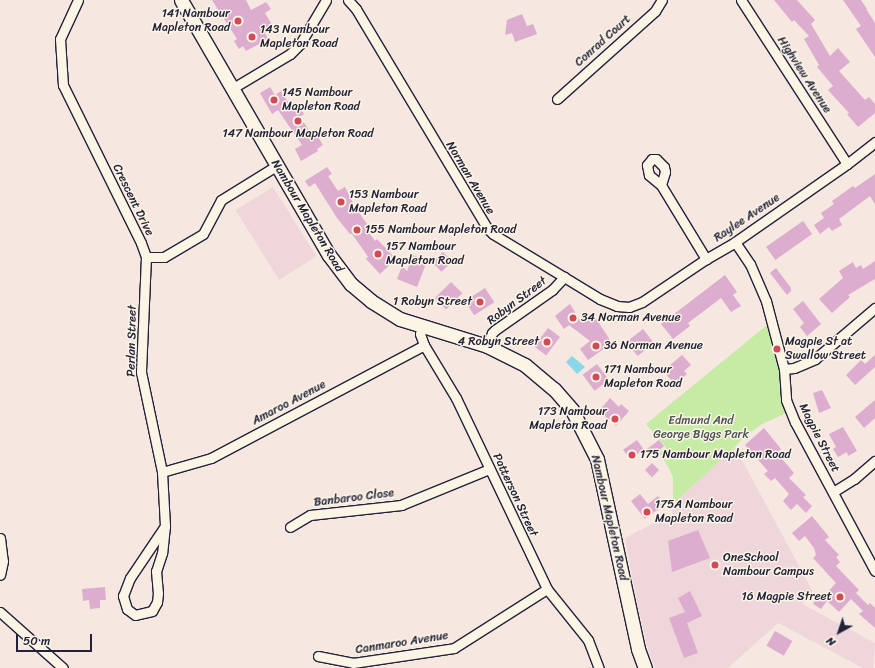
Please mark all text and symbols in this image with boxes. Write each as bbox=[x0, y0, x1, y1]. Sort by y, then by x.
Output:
place label: 141 Nambour Mapleton Road bbox=[152, 7, 230, 35]
street label: Conrad Court bbox=[572, 12, 634, 70]
marker: 141 Nambour Mapleton Road bbox=[233, 16, 243, 26]
place label: 143 Nambour Mapleton Road bbox=[260, 23, 338, 51]
marker: 143 Nambour Mapleton Road bbox=[247, 32, 257, 42]
street label: Highview Avenue bbox=[774, 34, 834, 116]
place label: 145 Nambour Mapleton Road bbox=[282, 86, 360, 114]
marker: 145 Nambour Mapleton Road bbox=[269, 95, 279, 105]
marker: 147 Nambour Mapleton Road bbox=[293, 116, 303, 126]
place label: 147 Nambour Mapleton Road bbox=[223, 127, 373, 141]
street label: Norman Avenue bbox=[443, 139, 497, 217]
street label: Nambour Mapleton Road bbox=[268, 157, 346, 275]
street label: Crescent Drive bbox=[109, 162, 157, 238]
place label: 153 Nambour Mapleton Road bbox=[349, 188, 427, 216]
street label: Raylee Avenue bbox=[711, 191, 783, 245]
marker: 153 Nambour Mapleton Road bbox=[336, 197, 346, 207]
place label: 155 Nambour Mapleton Road bbox=[365, 223, 516, 237]
marker: 155 Nambour Mapleton Road bbox=[352, 225, 362, 235]
place label: 157 Nambour Mapleton Road bbox=[386, 240, 464, 268]
marker: 157 Nambour Mapleton Road bbox=[373, 249, 383, 259]
street label: Robyn Street bbox=[484, 274, 550, 328]
place label: 1 Robyn Street bbox=[393, 295, 472, 309]
marker: 1 Robyn Street bbox=[475, 297, 485, 307]
street label: Perlan Street bbox=[124, 305, 140, 377]
place label: 34 Norman Avenue bbox=[581, 311, 681, 325]
marker: 34 Norman Avenue bbox=[568, 313, 578, 323]
place label: 4 Robyn Street bbox=[458, 335, 539, 349]
place label: Magpie St at Swallow Street bbox=[785, 335, 866, 363]
marker: 4 Robyn Street bbox=[542, 337, 552, 347]
place label: 36 Norman Avenue bbox=[604, 339, 703, 353]
marker: 36 Norman Avenue bbox=[591, 341, 601, 351]
marker: Magpie St at Swallow Street bbox=[772, 344, 782, 354]
place label: 171 Nambour Mapleton Road bbox=[604, 363, 682, 391]
marker: 171 Nambour Mapleton Road bbox=[591, 372, 601, 382]
street label: Amaroo Avenue bbox=[250, 378, 328, 428]
street label: Magpie Street bbox=[795, 401, 843, 475]
place label: 173 Nambour Mapleton Road bbox=[529, 405, 607, 433]
marker: 173 Nambour Mapleton Road bbox=[610, 414, 620, 424]
park label: Edmund And George Biggs Park bbox=[653, 414, 749, 442]
place label: 175 Nambour Mapleton Road bbox=[640, 448, 791, 462]
marker: 175 Nambour Mapleton Road bbox=[627, 450, 637, 460]
street label: Patterson Street bbox=[489, 451, 541, 539]
street label: Nambour Mapleton Road bbox=[588, 454, 630, 582]
street label: Banbaroo Close bbox=[313, 486, 395, 510]
place label: 175A Nambour Mapleton Road bbox=[655, 498, 733, 526]
marker: 175A Nambour Mapleton Road bbox=[642, 507, 652, 517]
place label: OneSchool Nambour Campus bbox=[723, 551, 814, 579]
marker: OneSchool Nambour Campus bbox=[710, 560, 720, 570]
place label: 16 Magpie Street bbox=[742, 590, 832, 604]
marker: 16 Magpie Street bbox=[835, 592, 845, 602]
north arrow bbox=[819, 612, 859, 652]
scale bar bbox=[18, 626, 94, 652]
street label: Canmaroo Avenue bbox=[355, 629, 449, 657]
text: 50 m bbox=[23, 630, 50, 652]
text: N bbox=[822, 632, 840, 651]

